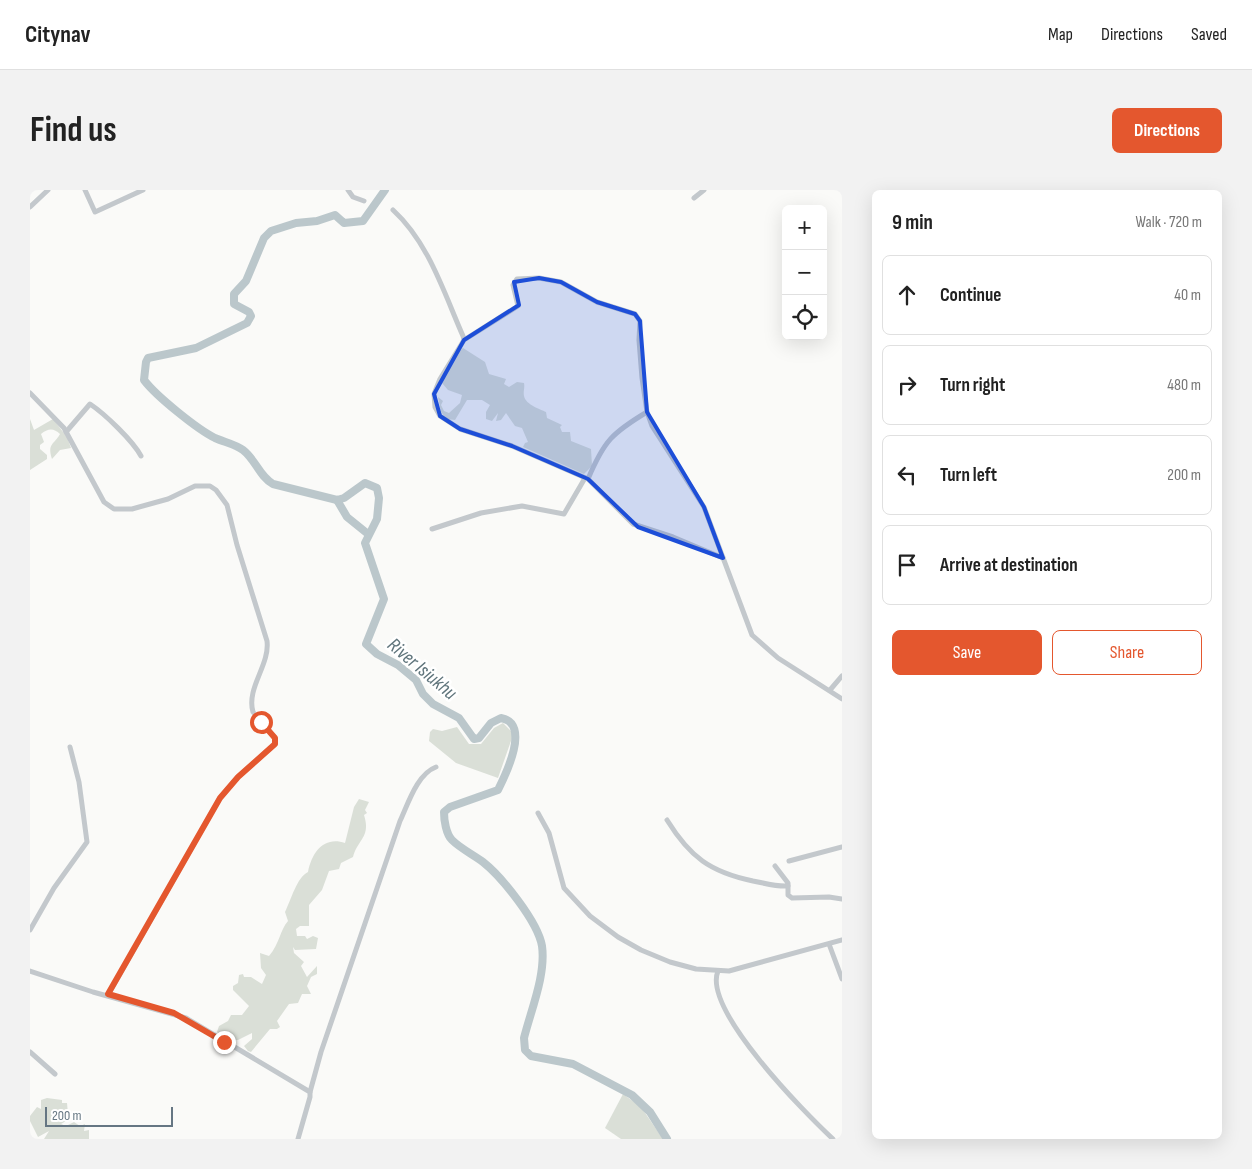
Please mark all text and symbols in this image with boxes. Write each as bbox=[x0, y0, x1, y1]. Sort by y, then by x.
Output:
text: Citynav bbox=[25, 20, 91, 49]
text: Map bbox=[1048, 24, 1073, 45]
text: Directions bbox=[1101, 24, 1163, 45]
text: Saved bbox=[1191, 24, 1227, 45]
button: Directions bbox=[1112, 108, 1222, 153]
text: Find us bbox=[30, 109, 117, 152]
map controls bbox=[782, 205, 827, 340]
button: + bbox=[782, 205, 827, 250]
text: 9 min bbox=[892, 210, 933, 235]
text: Walk · 720 m bbox=[1136, 213, 1202, 232]
button: − bbox=[782, 250, 827, 295]
icon: ahead bbox=[893, 281, 921, 309]
text: Continue bbox=[940, 284, 1001, 307]
text: 40 m bbox=[1174, 286, 1201, 305]
button: locate bbox=[782, 295, 827, 340]
icon: right bbox=[893, 371, 921, 399]
text: Turn right bbox=[940, 374, 1005, 397]
text: 480 m bbox=[1167, 376, 1201, 395]
icon: left bbox=[893, 461, 921, 489]
text: Turn left bbox=[940, 464, 997, 487]
text: 200 m bbox=[1167, 466, 1201, 485]
icon: arrive bbox=[893, 551, 921, 579]
text: Arrive at destination bbox=[940, 554, 1078, 577]
button: Save bbox=[892, 630, 1042, 675]
button: Share bbox=[1052, 630, 1202, 675]
water label: River Isiukhu bbox=[382, 633, 462, 706]
route start bbox=[250, 711, 273, 734]
route end bbox=[213, 1031, 236, 1054]
scale bar bbox=[45, 1104, 172, 1127]
text: 200 m bbox=[52, 1107, 81, 1124]

